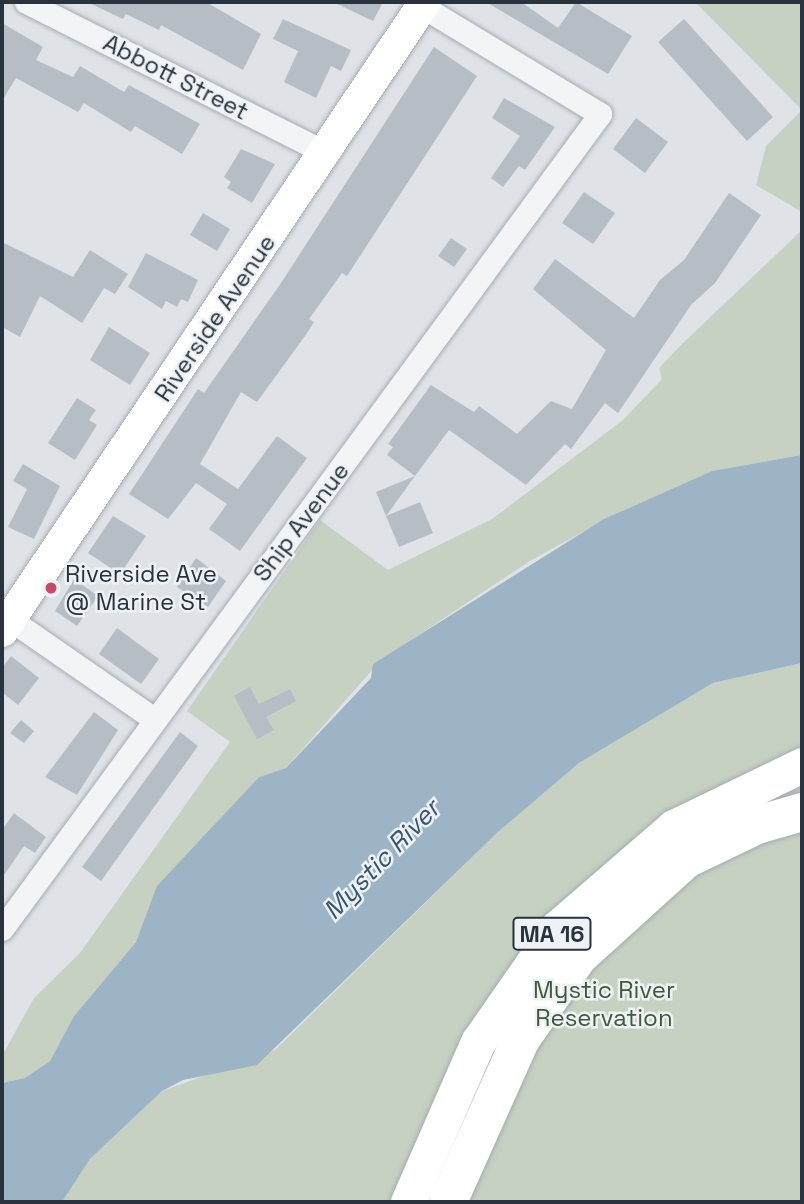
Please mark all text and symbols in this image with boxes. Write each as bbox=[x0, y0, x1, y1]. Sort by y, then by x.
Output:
street label: Abbott Street bbox=[99, 28, 253, 126]
street label: Riverside Avenue bbox=[148, 229, 282, 407]
street label: Ship Avenue bbox=[247, 457, 355, 587]
place label: Riverside Ave @ Marine St bbox=[65, 560, 217, 616]
marker: Riverside Ave @ Marine St bbox=[43, 580, 59, 596]
water label: Mystic River bbox=[317, 794, 447, 926]
road number: MA 16 bbox=[512, 914, 592, 953]
park label: Mystic River Reservation bbox=[533, 976, 675, 1032]

